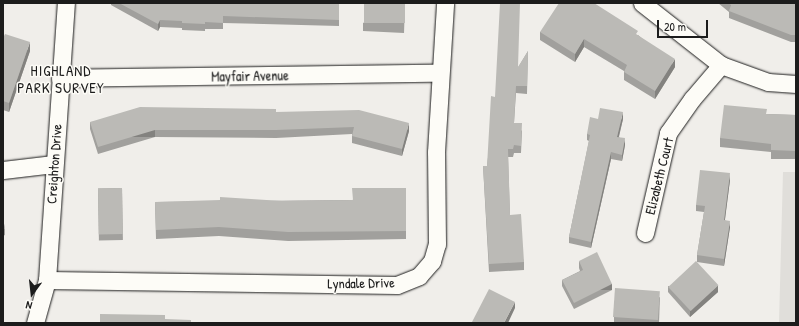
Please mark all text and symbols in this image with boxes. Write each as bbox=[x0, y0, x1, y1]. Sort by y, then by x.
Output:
scale bar bbox=[659, 12, 710, 38]
text: 20 m bbox=[664, 18, 686, 35]
district label: HIGHLAND PARK SURVEY bbox=[17, 61, 105, 96]
street label: Mayfair Avenue bbox=[211, 67, 289, 85]
street label: Creighton Drive bbox=[43, 123, 65, 205]
street label: Elizabeth Court bbox=[641, 136, 677, 216]
north arrow bbox=[12, 274, 52, 314]
street label: Lyndale Drive bbox=[327, 274, 395, 292]
text: N bbox=[24, 298, 34, 313]

